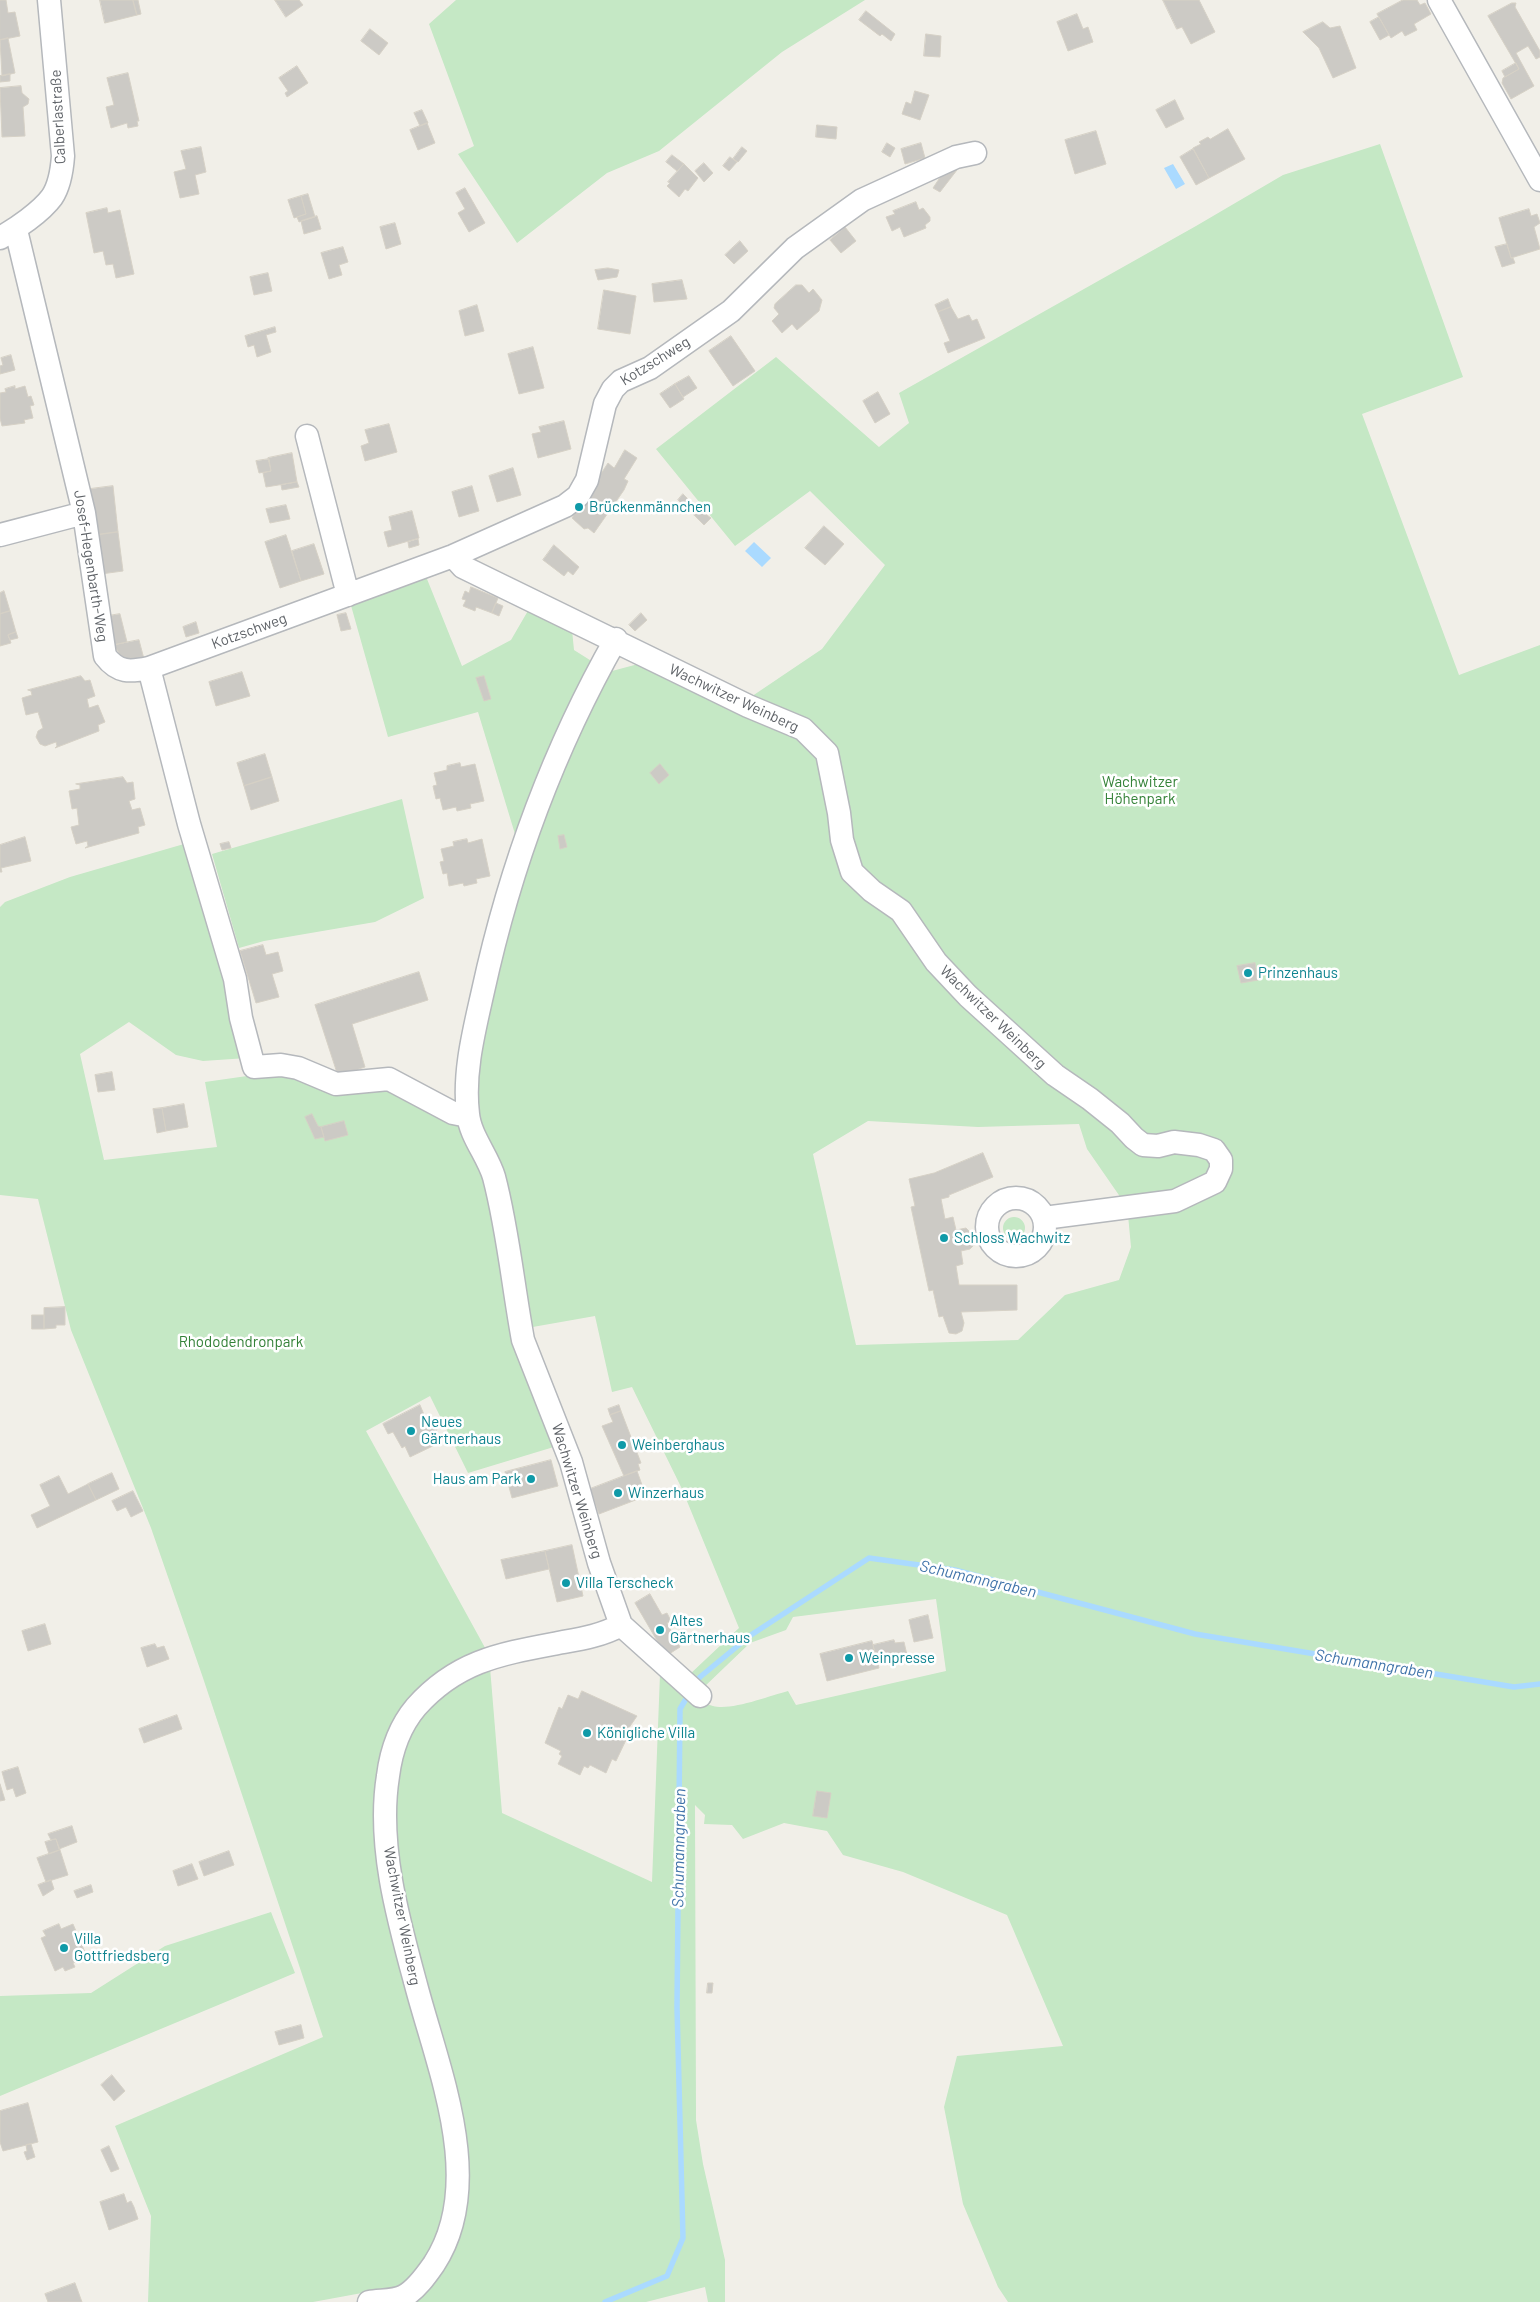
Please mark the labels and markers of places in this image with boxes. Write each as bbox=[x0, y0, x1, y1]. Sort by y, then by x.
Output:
place label: Brückenmännchen bbox=[589, 498, 711, 516]
marker: Brückenmännchen bbox=[573, 501, 585, 513]
place label: Prinzenhaus bbox=[1258, 964, 1338, 982]
marker: Prinzenhaus bbox=[1242, 967, 1254, 979]
place label: Schloss Wachwitz bbox=[954, 1229, 1070, 1247]
marker: Schloss Wachwitz bbox=[938, 1232, 950, 1244]
place label: Neues Gärtnerhaus bbox=[421, 1413, 501, 1448]
marker: Neues Gärtnerhaus bbox=[405, 1425, 417, 1437]
place label: Weinberghaus bbox=[632, 1436, 725, 1454]
marker: Weinberghaus bbox=[616, 1439, 628, 1451]
place label: Haus am Park bbox=[433, 1470, 521, 1488]
marker: Haus am Park bbox=[525, 1473, 537, 1485]
place label: Winzerhaus bbox=[628, 1484, 704, 1502]
marker: Winzerhaus bbox=[612, 1487, 624, 1499]
place label: Villa Terscheck bbox=[576, 1574, 673, 1592]
marker: Villa Terscheck bbox=[560, 1577, 572, 1589]
place label: Altes Gärtnerhaus bbox=[670, 1612, 750, 1647]
marker: Altes Gärtnerhaus bbox=[654, 1624, 666, 1636]
place label: Weinpresse bbox=[859, 1649, 935, 1667]
marker: Weinpresse bbox=[843, 1652, 855, 1664]
place label: Königliche Villa bbox=[597, 1724, 695, 1742]
marker: Königliche Villa bbox=[581, 1727, 593, 1739]
place label: Villa Gottfriedsberg bbox=[74, 1930, 170, 1965]
marker: Villa Gottfriedsberg bbox=[58, 1942, 70, 1954]

